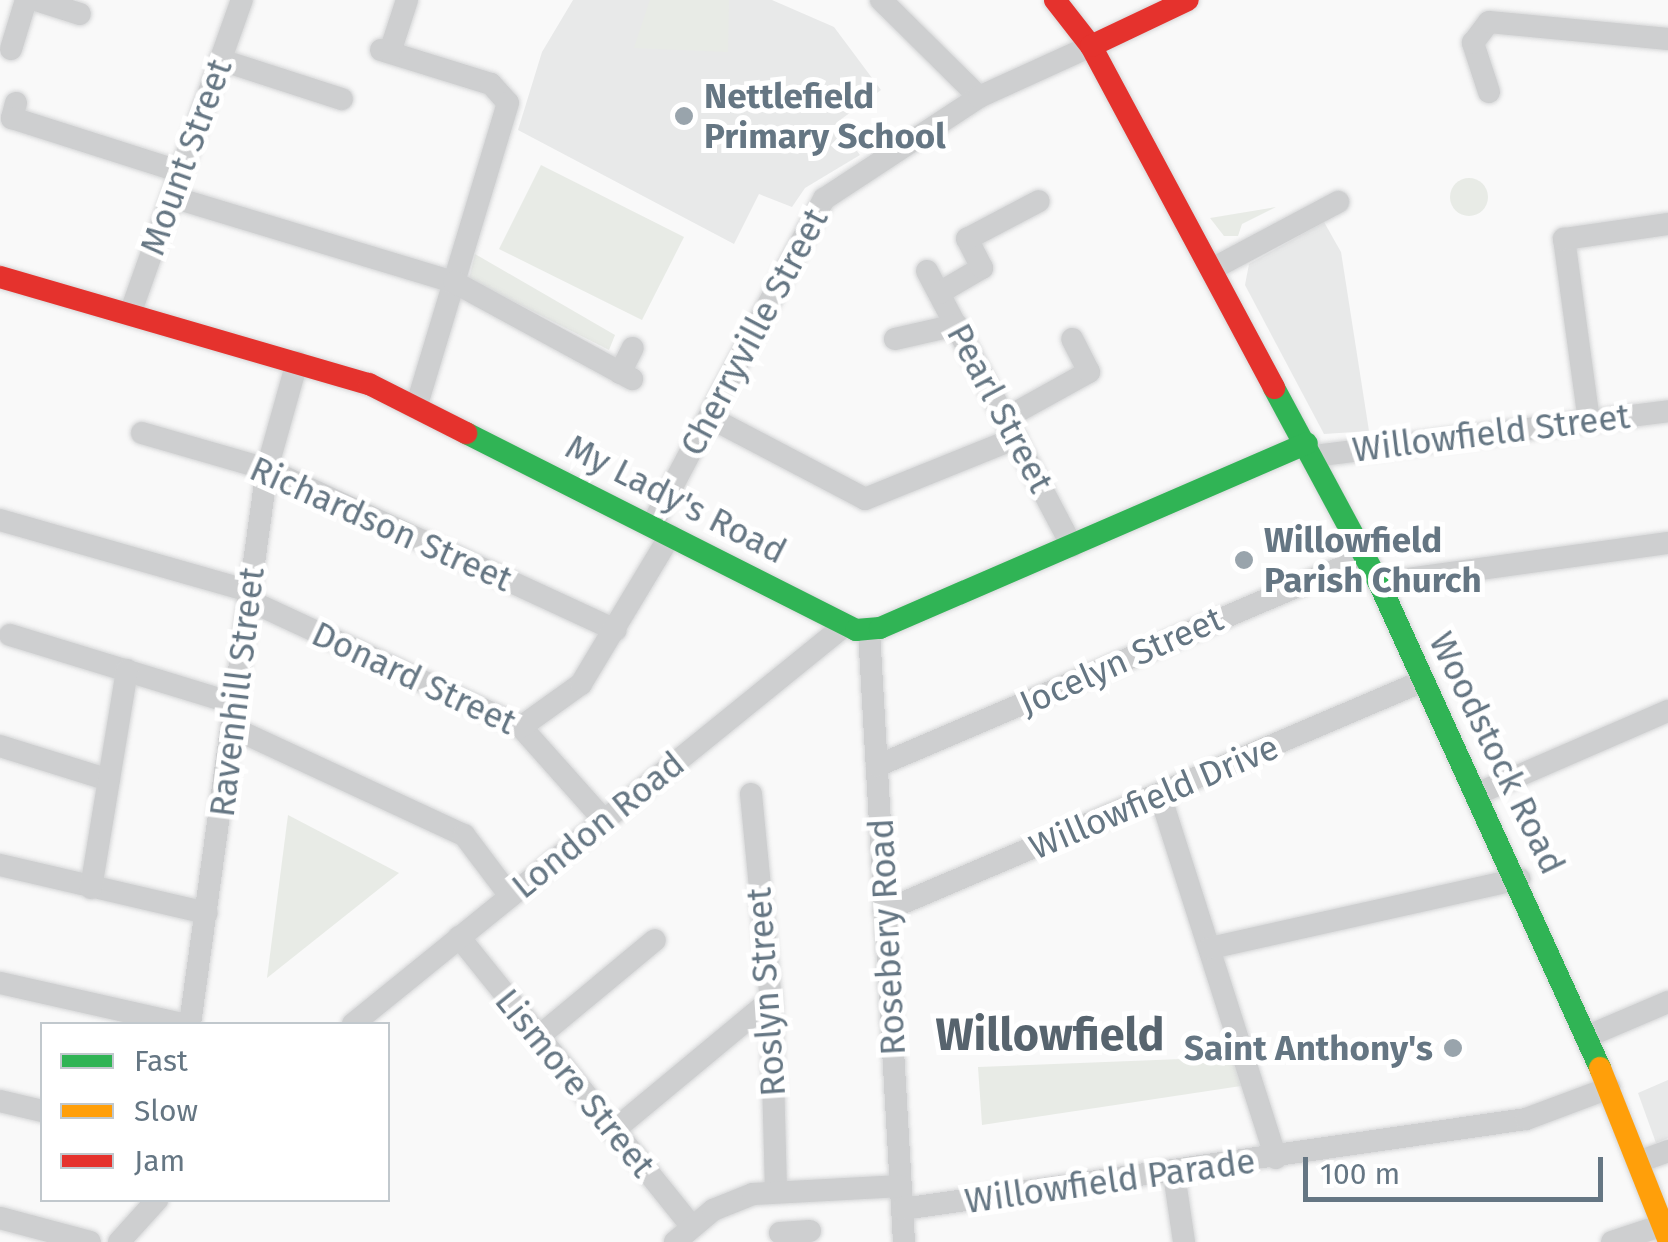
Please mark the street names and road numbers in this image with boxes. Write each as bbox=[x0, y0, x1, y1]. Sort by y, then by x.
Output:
street label: Mount Street bbox=[131, 53, 241, 261]
street label: Cherryville Street bbox=[671, 201, 837, 463]
street label: Pearl Street bbox=[938, 316, 1062, 500]
street label: Willowfield Street bbox=[1350, 395, 1632, 471]
street label: My Lady's Road bbox=[559, 425, 793, 573]
street label: Richardson Street bbox=[244, 447, 518, 601]
street label: Ravenhill Street bbox=[201, 565, 273, 819]
street label: Jocelyn Street bbox=[1013, 597, 1229, 725]
street label: Donard Street bbox=[305, 612, 523, 744]
street label: Woodstock Road bbox=[1420, 625, 1574, 881]
street label: Willowfield Drive bbox=[1023, 726, 1285, 868]
street label: London Road bbox=[503, 743, 693, 907]
street label: Rosebery Road bbox=[860, 818, 914, 1056]
street label: Roslyn Street bbox=[738, 886, 794, 1098]
street label: Lismore Street bbox=[486, 980, 664, 1186]
street label: Willowfield Parade bbox=[962, 1140, 1258, 1222]

